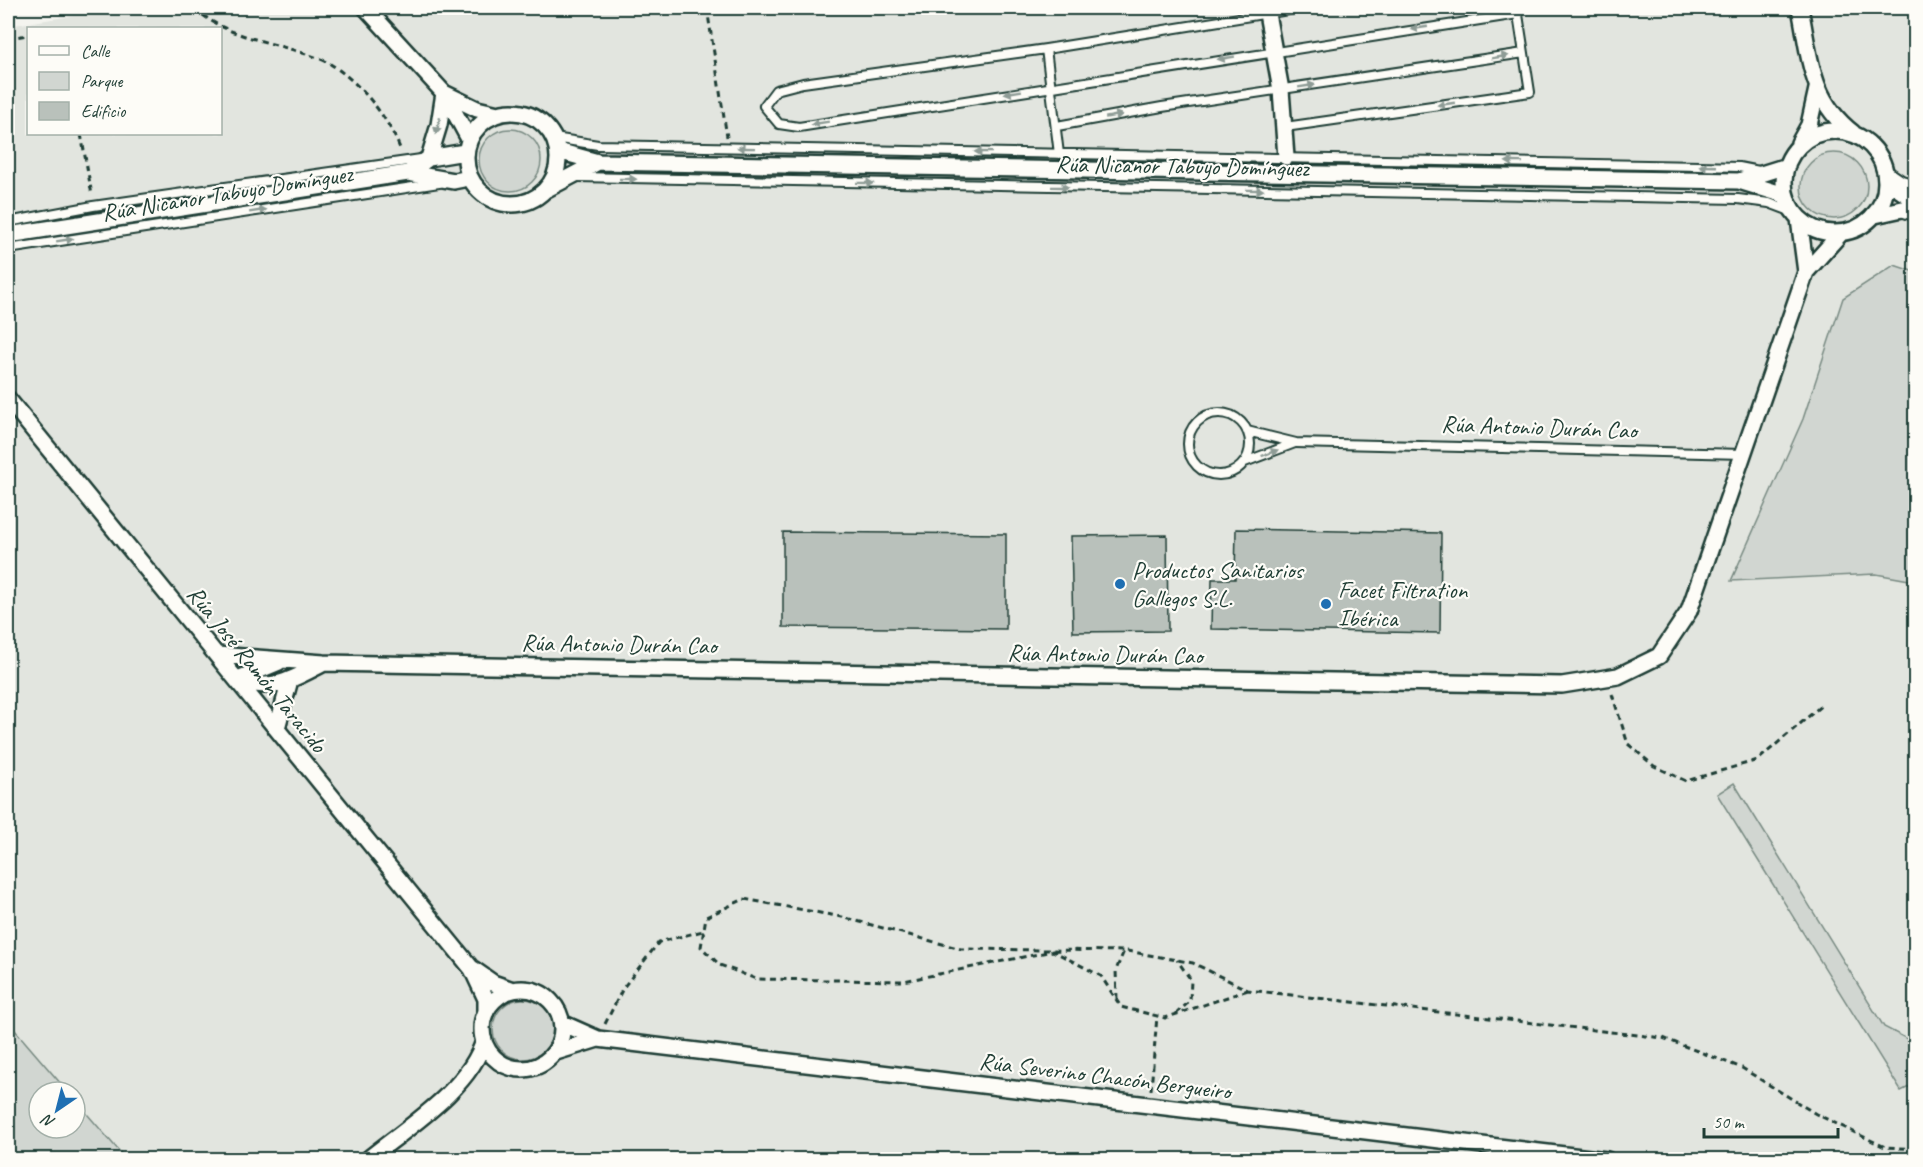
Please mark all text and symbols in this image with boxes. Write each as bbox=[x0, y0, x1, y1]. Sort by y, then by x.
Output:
one-way arrow bbox=[1409, 24, 1428, 33]
legend bbox=[27, 27, 222, 135]
text: Calle bbox=[81, 40, 110, 62]
one-way arrow bbox=[1490, 52, 1509, 61]
one-way arrow bbox=[1216, 54, 1235, 63]
text: Parque bbox=[81, 70, 123, 92]
one-way arrow bbox=[1297, 81, 1316, 90]
one-way arrow bbox=[1003, 88, 1022, 97]
one-way arrow bbox=[1436, 99, 1455, 108]
text: Edificio bbox=[81, 100, 127, 122]
one-way arrow bbox=[1105, 111, 1124, 120]
one-way arrow bbox=[433, 116, 443, 135]
one-way arrow bbox=[810, 119, 829, 128]
one-way arrow bbox=[736, 143, 755, 153]
one-way arrow bbox=[973, 148, 992, 157]
street label: Rúa Nicanor Tabuyo Domínguez bbox=[1055, 149, 1310, 183]
one-way arrow bbox=[1504, 157, 1523, 167]
street label: Rúa Nicanor Tabuyo Domínguez bbox=[100, 158, 356, 228]
one-way arrow bbox=[1699, 161, 1718, 171]
one-way arrow bbox=[618, 174, 637, 183]
one-way arrow bbox=[855, 178, 874, 188]
one-way arrow bbox=[1050, 182, 1069, 191]
one-way arrow bbox=[1245, 185, 1264, 195]
one-way arrow bbox=[249, 206, 268, 215]
one-way arrow bbox=[56, 236, 75, 245]
street label: Rúa Antonio Durán Cao bbox=[1441, 409, 1640, 445]
one-way arrow bbox=[1262, 447, 1280, 457]
place label: Productos Sanitarios Gallegos S.L. bbox=[1132, 555, 1305, 613]
place label: Facet Filtration Ibérica bbox=[1338, 575, 1468, 633]
marker: Productos Sanitarios Gallegos S.L. bbox=[1113, 577, 1127, 591]
street label: Rúa José Ramón Taracido bbox=[180, 579, 335, 760]
marker: Facet Filtration Ibérica bbox=[1319, 597, 1333, 611]
street label: Rúa Antonio Durán Cao bbox=[521, 627, 719, 661]
street label: Rúa Antonio Durán Cao bbox=[1007, 637, 1205, 671]
street label: Rúa Severino Chacón Bergueiro bbox=[978, 1046, 1235, 1107]
north arrow bbox=[27, 1080, 87, 1140]
scale bar bbox=[1704, 1101, 1838, 1139]
text: N bbox=[37, 1109, 59, 1133]
text: 50 m bbox=[1713, 1111, 1746, 1133]

